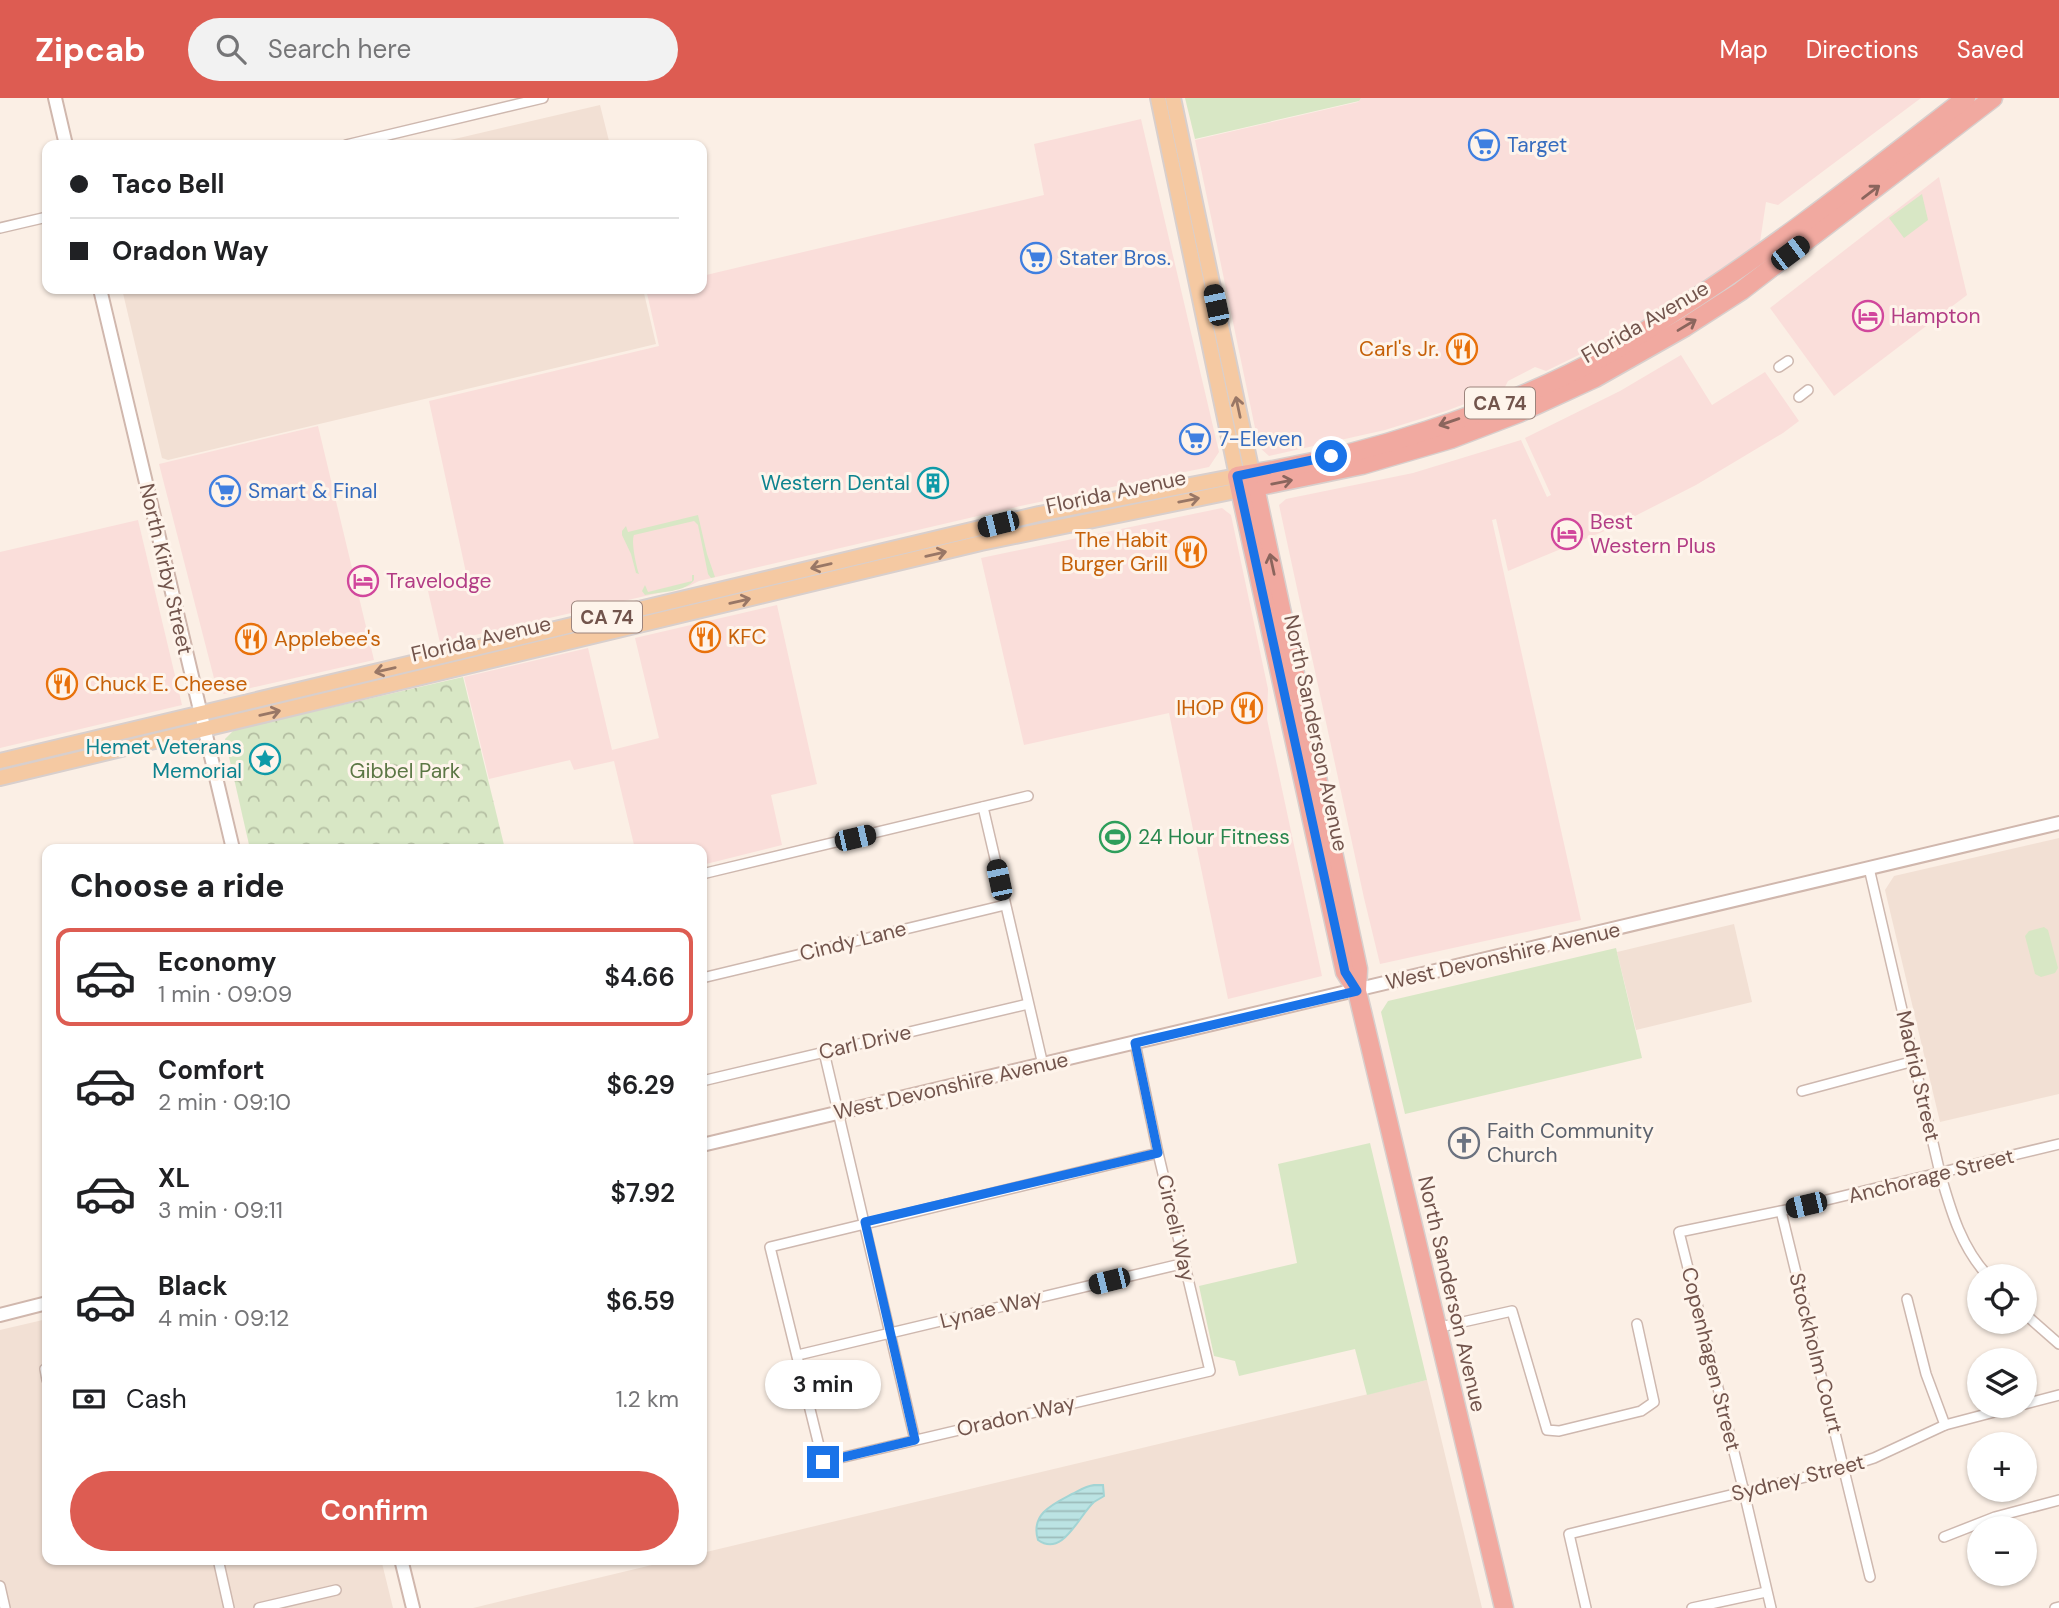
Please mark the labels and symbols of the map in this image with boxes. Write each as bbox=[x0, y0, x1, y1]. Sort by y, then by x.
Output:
supermarket icon: Target bbox=[1467, 128, 1501, 162]
place label: Target bbox=[1507, 131, 1567, 159]
one-way arrow bbox=[1861, 184, 1880, 199]
car bbox=[1767, 232, 1814, 274]
supermarket icon: Stater Bros. bbox=[1019, 241, 1053, 275]
place label: Stater Bros. bbox=[1059, 244, 1171, 272]
street label: Florida Avenue bbox=[1576, 274, 1714, 370]
car bbox=[1202, 282, 1231, 328]
hotel icon: Hampton bbox=[1851, 299, 1885, 333]
place label: Hampton bbox=[1891, 302, 1981, 330]
one-way arrow bbox=[1676, 318, 1696, 332]
restaurant icon: Carl's Jr. bbox=[1445, 332, 1479, 366]
place label: Carl's Jr. bbox=[1359, 335, 1439, 363]
road number: CA 74 bbox=[1465, 388, 1535, 418]
one-way arrow bbox=[1231, 396, 1245, 419]
one-way arrow bbox=[1438, 417, 1460, 429]
supermarket icon: 7-Eleven bbox=[1178, 422, 1212, 456]
place label: 7-Eleven bbox=[1218, 425, 1302, 453]
route start bbox=[1315, 440, 1347, 472]
street label: Florida Avenue bbox=[1043, 463, 1189, 521]
building icon: Western Dental bbox=[916, 466, 950, 500]
place label: Western Dental bbox=[761, 469, 910, 497]
supermarket icon: Smart & Final bbox=[208, 474, 242, 508]
one-way arrow bbox=[1270, 474, 1293, 488]
place label: Smart & Final bbox=[248, 477, 377, 505]
street label: North Kirby Street bbox=[133, 481, 199, 657]
one-way arrow bbox=[1178, 493, 1200, 506]
place label: Best Western Plus bbox=[1590, 508, 1716, 560]
car bbox=[976, 509, 1021, 539]
hotel icon: Best Western Plus bbox=[1550, 517, 1584, 551]
place label: The Habit Burger Grill bbox=[1061, 526, 1168, 578]
restaurant icon: The Habit Burger Grill bbox=[1174, 535, 1208, 569]
one-way arrow bbox=[924, 547, 947, 560]
one-way arrow bbox=[1265, 553, 1278, 576]
one-way arrow bbox=[810, 560, 833, 573]
hotel icon: Travelodge bbox=[346, 564, 380, 598]
place label: Travelodge bbox=[386, 567, 491, 595]
one-way arrow bbox=[728, 593, 751, 607]
road number: CA 74 bbox=[572, 602, 642, 632]
street label: Florida Avenue bbox=[408, 609, 554, 669]
street label: North Sanderson Avenue bbox=[1277, 612, 1355, 854]
restaurant icon: KFC bbox=[688, 620, 722, 654]
restaurant icon: Applebee's bbox=[234, 622, 268, 656]
place label: KFC bbox=[728, 623, 767, 651]
place label: Applebee's bbox=[274, 625, 381, 653]
one-way arrow bbox=[374, 663, 397, 677]
restaurant icon: Chuck E. Cheese bbox=[45, 667, 79, 701]
place label: Chuck E. Cheese bbox=[85, 670, 247, 698]
restaurant icon: IHOP bbox=[1230, 691, 1264, 725]
place label: IHOP bbox=[1176, 694, 1224, 722]
one-way arrow bbox=[258, 706, 281, 719]
place label: Hemet Veterans Memorial bbox=[86, 733, 242, 785]
place icon: Hemet Veterans Memorial bbox=[248, 742, 282, 776]
park label: Gibbel Park bbox=[350, 757, 461, 785]
sports icon: 24 Hour Fitness bbox=[1098, 820, 1132, 854]
car bbox=[833, 823, 878, 853]
place label: 24 Hour Fitness bbox=[1138, 823, 1290, 851]
car bbox=[985, 857, 1014, 903]
street label: Cindy Lane bbox=[797, 914, 909, 968]
street label: West Devonshire Avenue bbox=[1383, 915, 1623, 997]
street label: Madrid Street bbox=[1889, 1008, 1947, 1144]
street label: Carl Drive bbox=[816, 1018, 914, 1066]
street label: West Devonshire Avenue bbox=[831, 1045, 1071, 1127]
place label: Faith Community Church bbox=[1487, 1117, 1654, 1169]
church icon: Faith Community Church bbox=[1447, 1126, 1481, 1160]
street label: Anchorage Street bbox=[1845, 1142, 2017, 1210]
street label: Circeli Way bbox=[1150, 1172, 1202, 1284]
street label: North Sanderson Avenue bbox=[1411, 1173, 1493, 1415]
car bbox=[1784, 1190, 1829, 1220]
street label: Copenhagen Street bbox=[1675, 1264, 1747, 1454]
car bbox=[1087, 1266, 1132, 1296]
street label: Stockholm Court bbox=[1783, 1270, 1849, 1436]
street label: Lynae Way bbox=[937, 1283, 1045, 1335]
callout: 3 min bbox=[765, 1360, 881, 1410]
street label: Oradon Way bbox=[954, 1389, 1078, 1443]
route end bbox=[807, 1446, 839, 1478]
street label: Sydney Street bbox=[1728, 1448, 1868, 1508]

